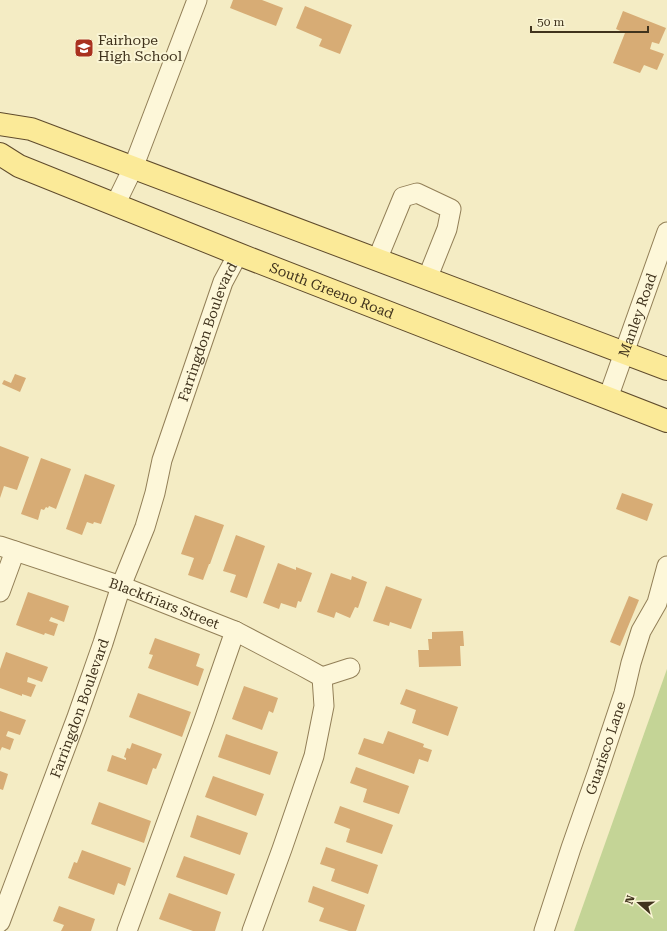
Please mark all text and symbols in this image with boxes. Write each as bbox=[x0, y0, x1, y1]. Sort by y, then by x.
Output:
scale bar bbox=[531, 8, 648, 34]
text: 50 m bbox=[537, 15, 564, 29]
place label: Fairhope High School bbox=[98, 32, 183, 64]
school or university icon: Fairhope High School bbox=[73, 37, 95, 59]
street label: South Greeno Road bbox=[267, 259, 396, 322]
street label: Farringdon Boulevard bbox=[175, 260, 240, 403]
street label: Manley Road bbox=[615, 271, 660, 359]
street label: Blackfriars Street bbox=[107, 575, 222, 632]
street label: Farringdon Boulevard bbox=[47, 637, 112, 780]
street label: Guarisco Lane bbox=[582, 699, 629, 797]
north arrow bbox=[619, 883, 659, 923]
text: N bbox=[623, 893, 638, 906]

